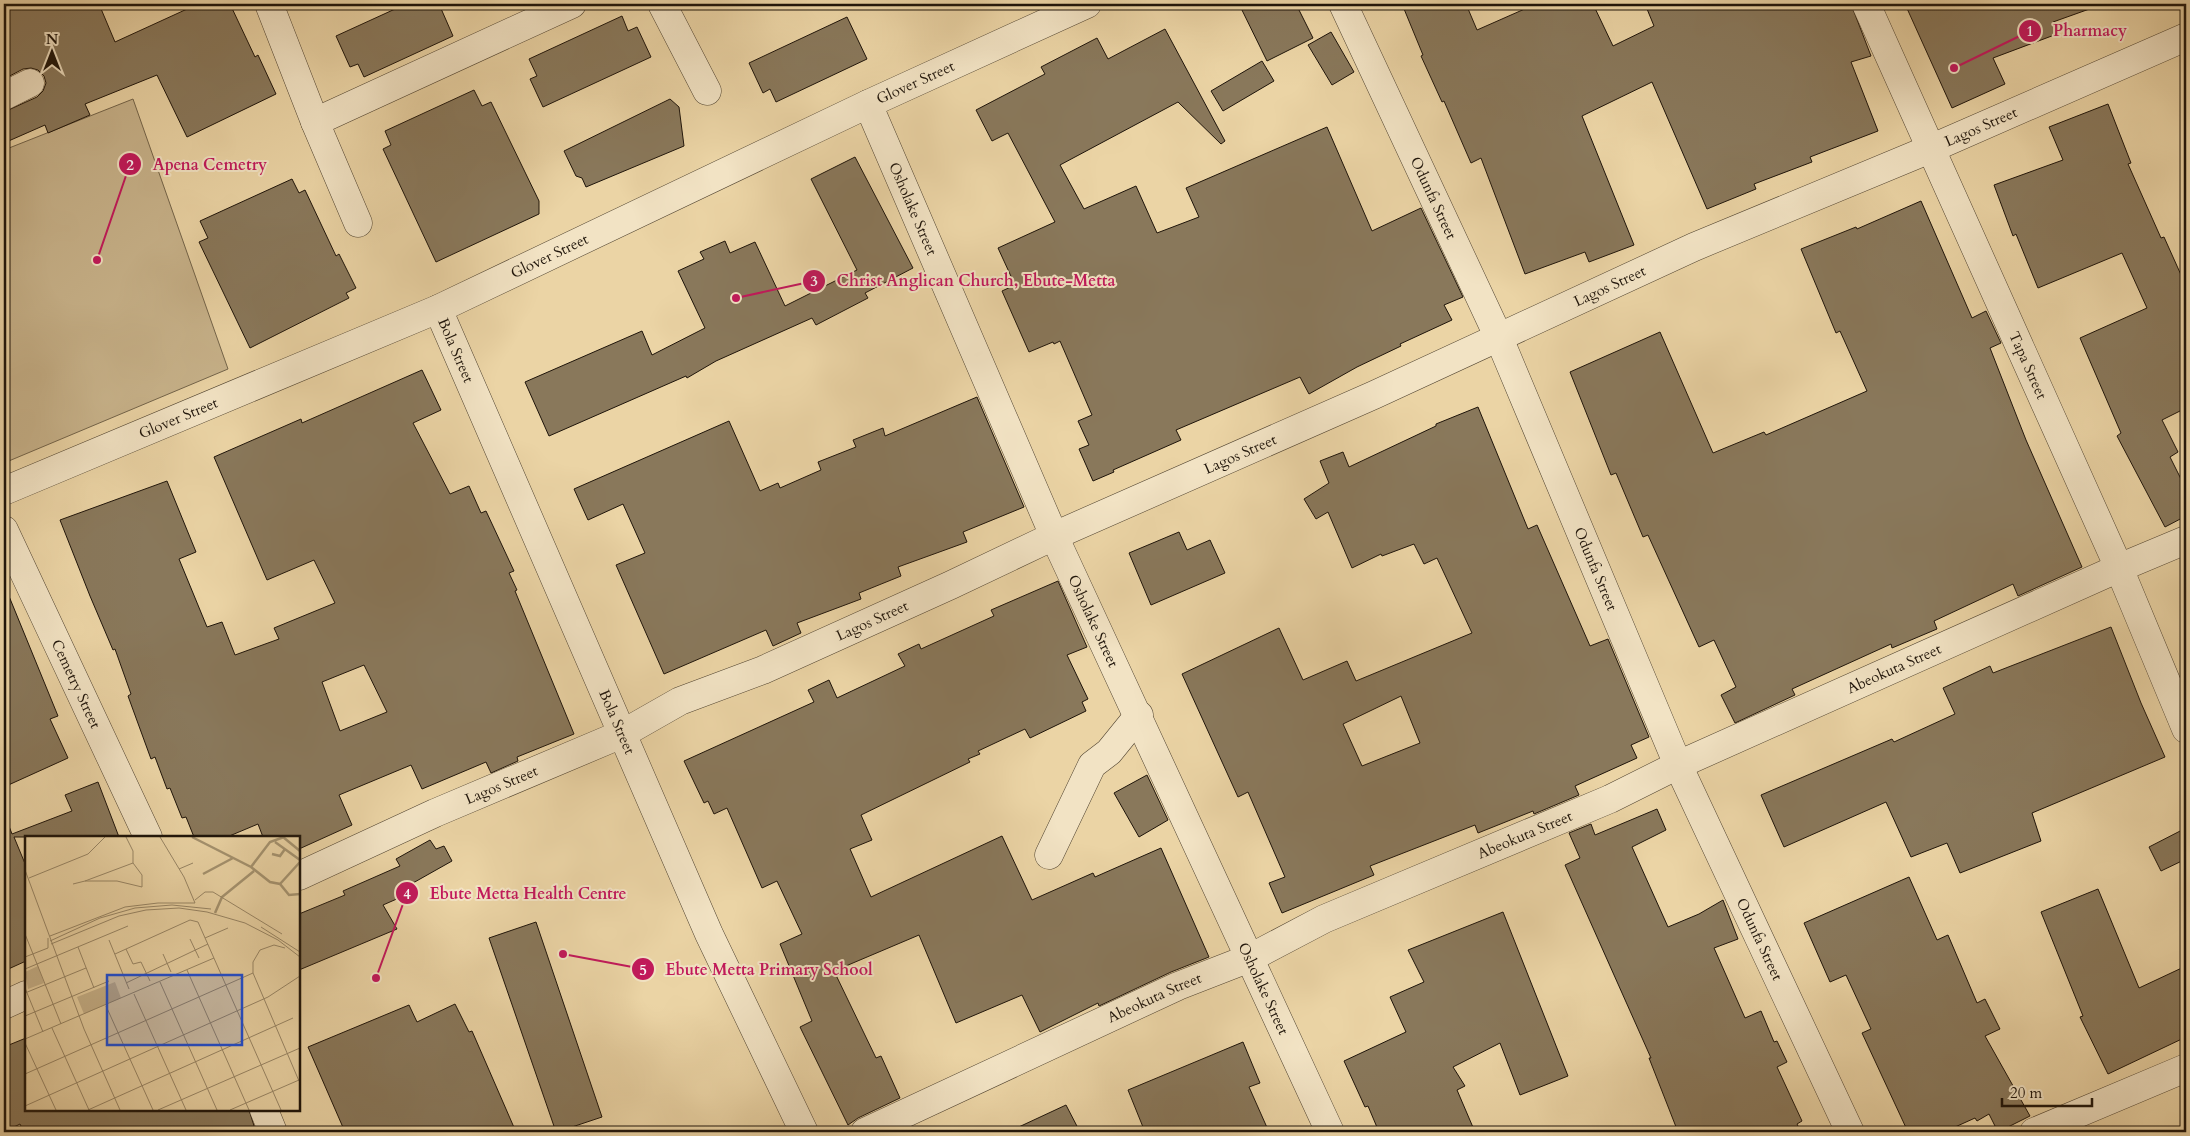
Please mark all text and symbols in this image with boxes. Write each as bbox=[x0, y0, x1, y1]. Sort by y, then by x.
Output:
callout: Pharmacy bbox=[2018, 15, 2137, 46]
text: Pharmacy bbox=[2053, 20, 2127, 42]
text: 1 bbox=[2026, 21, 2034, 41]
north arrow bbox=[28, 28, 78, 78]
text: N bbox=[46, 30, 58, 49]
street label: Glover Street bbox=[873, 56, 958, 109]
street label: Lagos Street bbox=[1942, 102, 2021, 151]
callout: Apena Cemetry bbox=[117, 149, 277, 180]
street label: Odunfa Street bbox=[1406, 153, 1462, 243]
text: Apena Cemetry bbox=[153, 154, 267, 176]
text: 2 bbox=[126, 155, 134, 175]
street label: Osholake Street bbox=[884, 159, 942, 259]
street label: Glover Street bbox=[507, 229, 592, 283]
street label: Lagos Street bbox=[1570, 261, 1649, 311]
callout: Christ Anglican Church, Ebute-Metta bbox=[802, 265, 1126, 296]
text: Christ Anglican Church, Ebute-Metta bbox=[837, 270, 1116, 292]
text: 3 bbox=[810, 271, 818, 291]
street label: Bola Street bbox=[433, 315, 479, 386]
street label: Tapa Street bbox=[2004, 328, 2052, 403]
street label: Glover Street bbox=[136, 392, 221, 443]
street label: Lagos Street bbox=[1201, 429, 1280, 479]
street label: Odunfa Street bbox=[1569, 524, 1622, 614]
street label: Osholake Street bbox=[1063, 572, 1123, 671]
street label: Lagos Street bbox=[833, 596, 912, 646]
street label: Cemetry Street bbox=[47, 636, 106, 732]
street label: Abeokuta Street bbox=[1844, 639, 1945, 698]
street label: Bola Street bbox=[594, 686, 640, 758]
street label: Lagos Street bbox=[462, 761, 541, 809]
street label: Abeokuta Street bbox=[1474, 806, 1576, 864]
inset map bbox=[25, 836, 300, 1111]
callout: Ebute Metta Health Centre bbox=[394, 878, 636, 909]
text: Ebute Metta Health Centre bbox=[430, 883, 627, 905]
text: 4 bbox=[403, 884, 411, 904]
street label: Odunfa Street bbox=[1732, 895, 1788, 984]
street label: Osholake Street bbox=[1234, 939, 1294, 1038]
callout: Ebute Metta Primary School bbox=[630, 954, 883, 985]
text: Ebute Metta Primary School bbox=[665, 959, 873, 981]
text: 5 bbox=[639, 960, 647, 980]
street label: Abeokuta Street bbox=[1104, 968, 1204, 1028]
scale bar bbox=[2002, 1076, 2092, 1108]
text: 20 m bbox=[2010, 1083, 2042, 1103]

